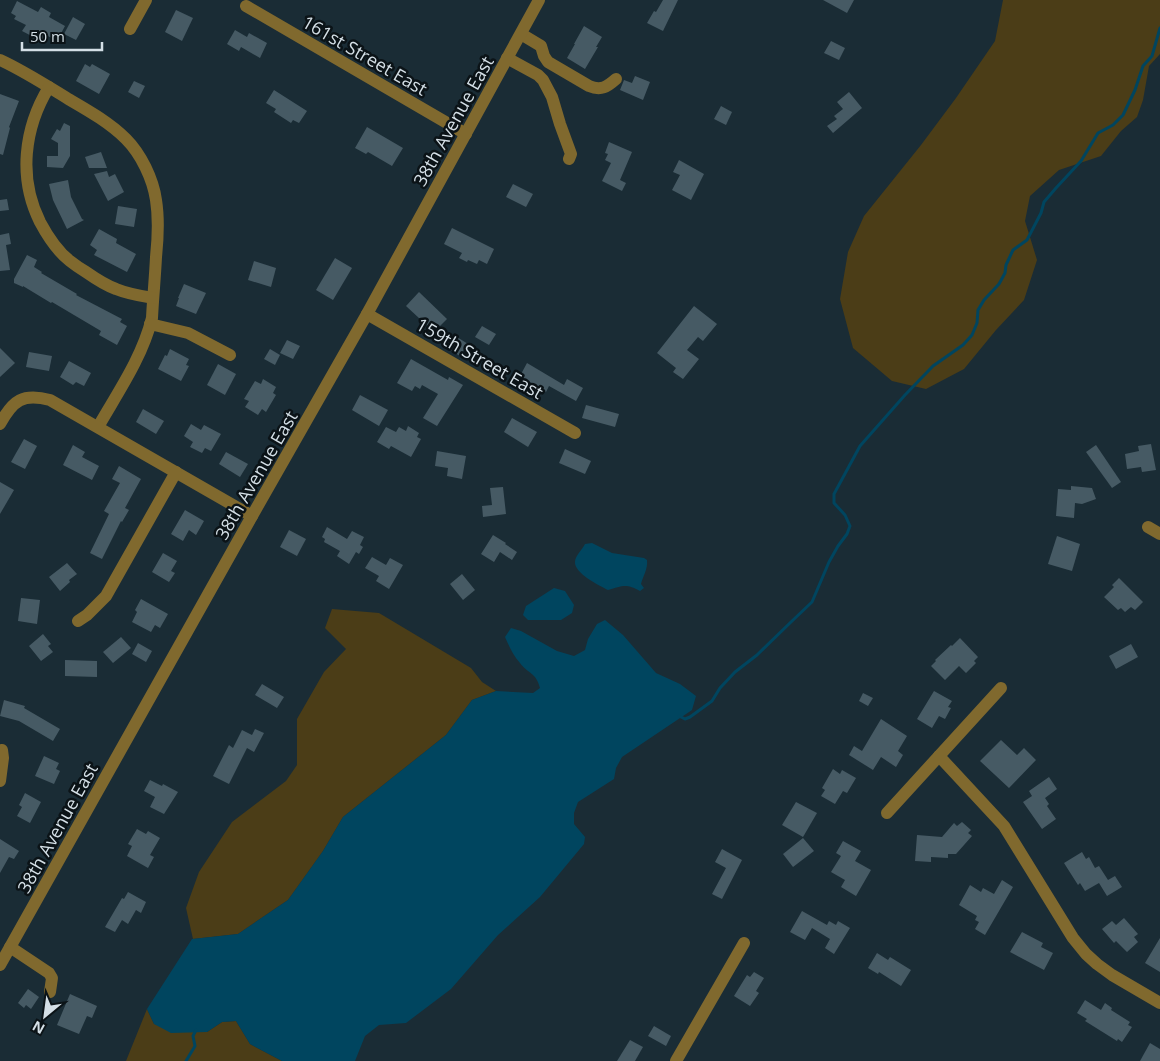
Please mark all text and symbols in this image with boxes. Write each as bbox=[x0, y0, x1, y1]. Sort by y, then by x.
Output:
street label: 161st Street East bbox=[298, 9, 432, 101]
scale bar bbox=[22, 20, 102, 52]
text: 50 m bbox=[30, 26, 65, 46]
street label: 38th Avenue East bbox=[407, 52, 499, 190]
street label: 159th Street East bbox=[412, 312, 548, 404]
street label: 38th Avenue East bbox=[209, 406, 303, 544]
street label: 38th Avenue East bbox=[11, 759, 103, 897]
north arrow bbox=[20, 991, 70, 1041]
text: N bbox=[29, 1017, 48, 1039]

